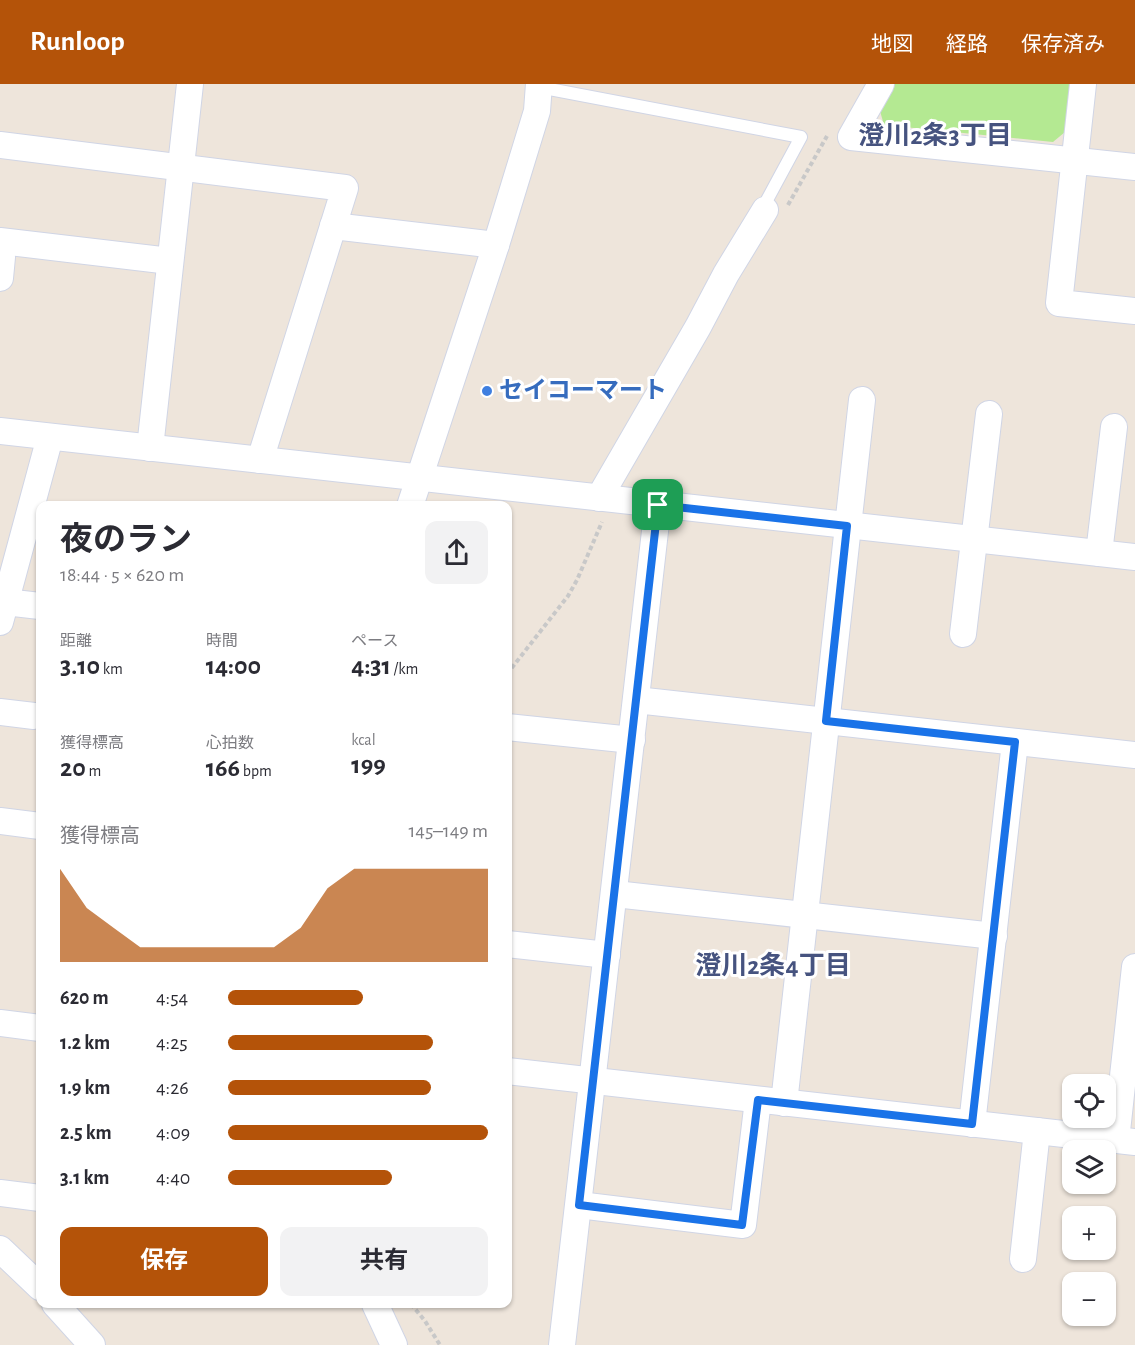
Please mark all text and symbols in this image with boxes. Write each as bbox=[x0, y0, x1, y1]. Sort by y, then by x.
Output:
text: Runloop bbox=[30, 28, 125, 56]
text: 地図 bbox=[871, 34, 913, 55]
text: 経路 bbox=[946, 34, 988, 55]
text: 保存済み bbox=[1021, 34, 1105, 55]
district label: 澄川2条3丁目 bbox=[858, 121, 1012, 149]
place label: セイコーマート bbox=[499, 378, 667, 403]
marker: セイコーマート bbox=[480, 384, 494, 398]
pin bbox=[632, 479, 683, 530]
icon: arrive bbox=[641, 488, 674, 521]
button: share bbox=[425, 521, 488, 584]
text: 夜のラン bbox=[60, 524, 192, 557]
text: 18:44 · 5 × 620 m bbox=[60, 565, 184, 585]
text: 距離 bbox=[60, 633, 92, 649]
text: 時間 bbox=[206, 633, 238, 649]
text: ペース bbox=[351, 633, 399, 649]
text: 3.10 bbox=[60, 653, 100, 679]
text: 14:00 bbox=[206, 653, 261, 679]
text: 4:31 bbox=[351, 653, 391, 679]
text: km bbox=[100, 661, 123, 677]
text: /km bbox=[391, 661, 418, 677]
text: kcal bbox=[351, 732, 376, 748]
text: 獲得標高 bbox=[60, 735, 124, 751]
text: 心拍数 bbox=[206, 735, 254, 751]
text: 199 bbox=[351, 752, 386, 778]
text: 20 bbox=[60, 755, 86, 781]
text: 166 bbox=[206, 755, 240, 781]
text: m bbox=[86, 763, 101, 779]
text: bpm bbox=[240, 763, 272, 779]
text: 145–149 m bbox=[408, 821, 488, 841]
text: 獲得標高 bbox=[60, 826, 140, 846]
district label: 澄川2条4丁目 bbox=[695, 951, 851, 979]
text: 620 m bbox=[60, 988, 109, 1008]
text: 4:54 bbox=[156, 988, 188, 1008]
text: 1.2 km bbox=[60, 1033, 110, 1053]
text: 4:25 bbox=[156, 1033, 188, 1053]
map controls bbox=[1062, 1074, 1116, 1326]
button: locate bbox=[1062, 1074, 1116, 1128]
text: 1.9 km bbox=[60, 1078, 111, 1098]
text: 4:26 bbox=[156, 1078, 189, 1098]
text: 2.5 km bbox=[60, 1123, 112, 1143]
text: 4:09 bbox=[156, 1123, 190, 1143]
button: layers bbox=[1062, 1140, 1116, 1194]
text: 3.1 km bbox=[60, 1168, 109, 1188]
text: 4:40 bbox=[156, 1168, 190, 1188]
button: + bbox=[1062, 1206, 1116, 1260]
button: 保存 bbox=[60, 1227, 268, 1296]
button: 共有 bbox=[280, 1227, 488, 1296]
button: − bbox=[1062, 1272, 1116, 1326]

